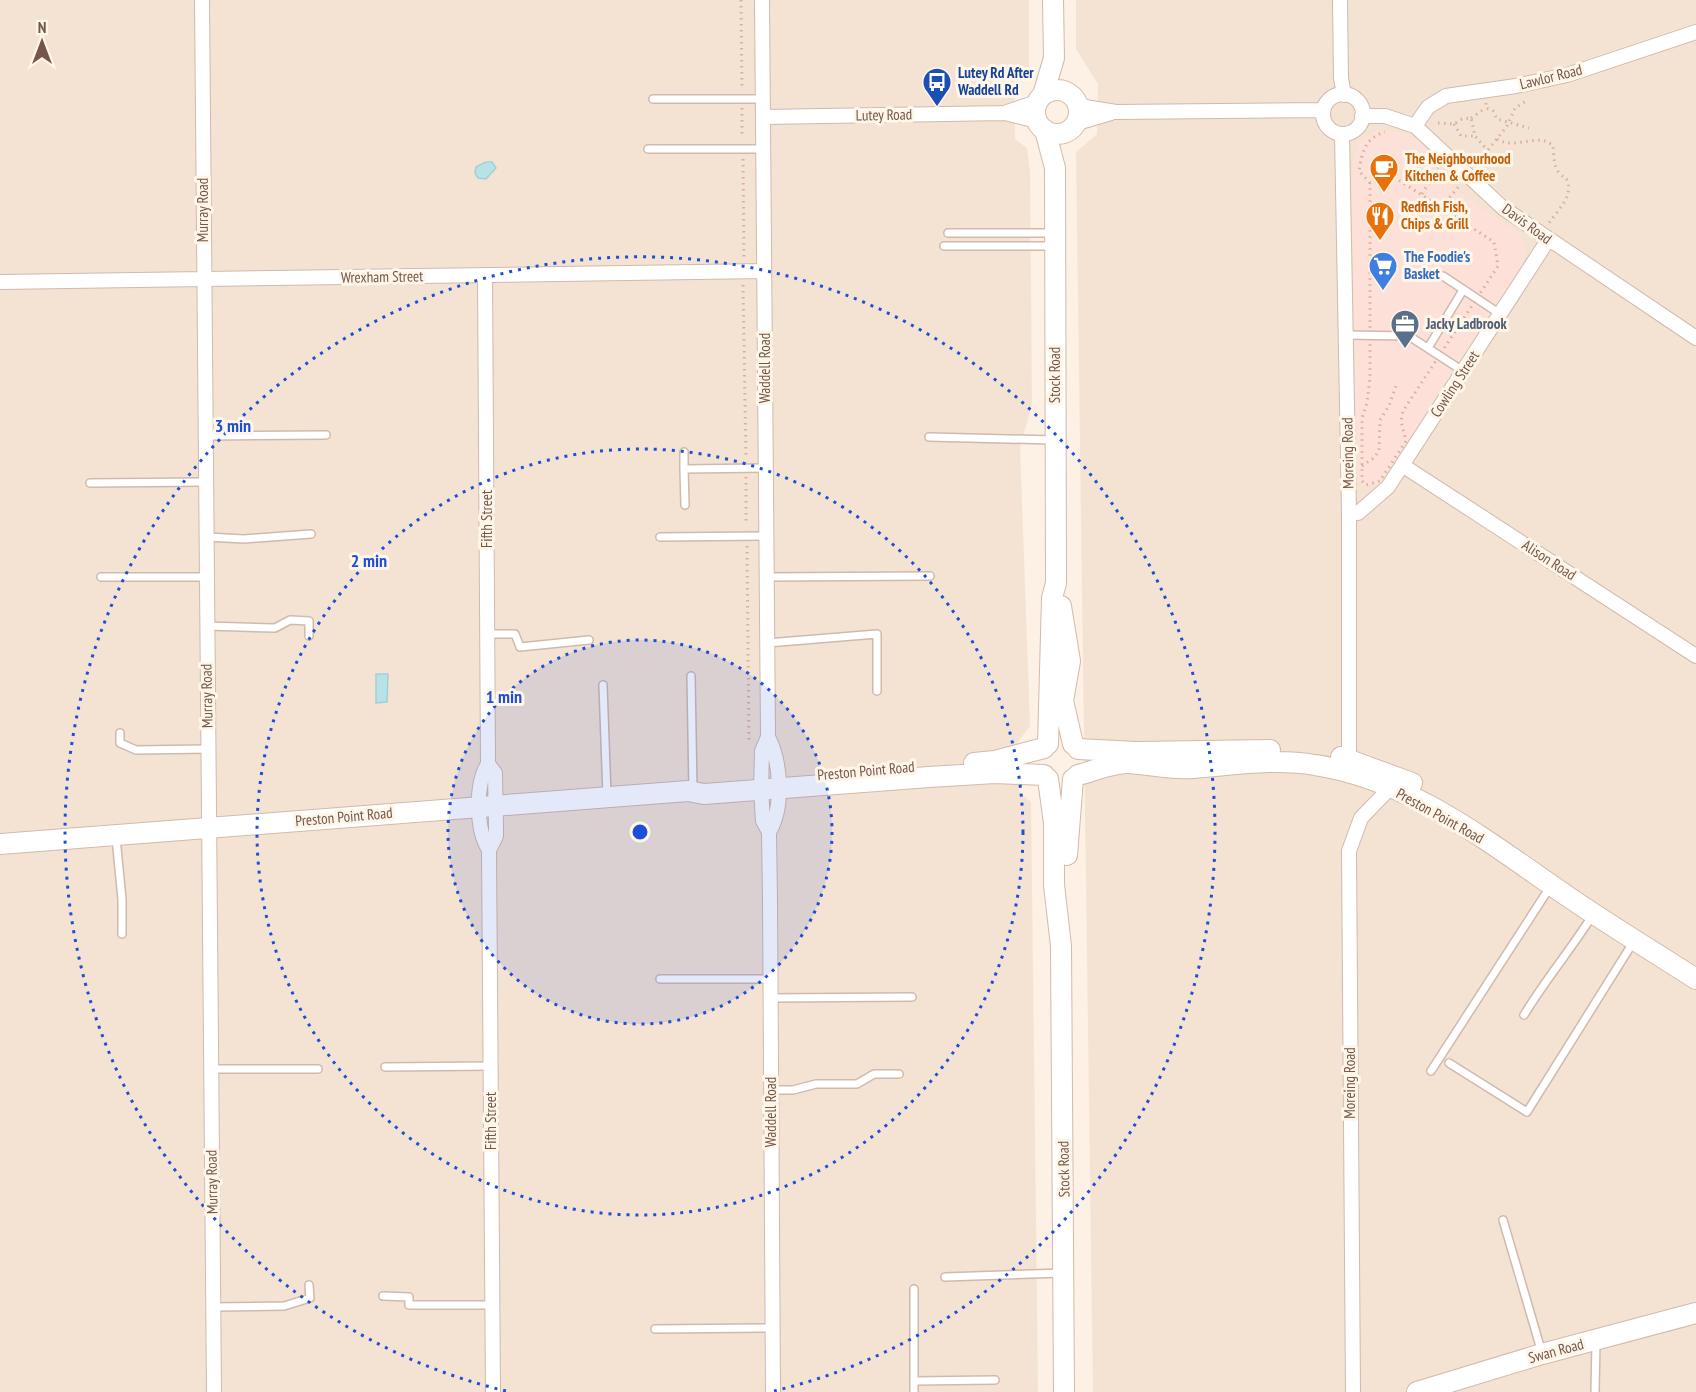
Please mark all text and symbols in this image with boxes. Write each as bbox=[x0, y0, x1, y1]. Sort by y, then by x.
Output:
north arrow bbox=[12, 12, 72, 72]
text: N bbox=[38, 17, 46, 37]
street label: Lawlor Road bbox=[1518, 60, 1584, 93]
place label: Lutey Rd After Waddell Rd bbox=[957, 63, 1034, 99]
bus stop icon: Lutey Rd After Waddell Rd bbox=[921, 66, 953, 108]
street label: Lutey Road bbox=[856, 105, 912, 124]
place label: The Neighbourhood Kitchen & Coffee bbox=[1405, 149, 1511, 185]
cafe icon: The Neighbourhood Kitchen & Coffee bbox=[1368, 152, 1400, 194]
street label: Murray Road bbox=[193, 178, 212, 242]
place label: Redfish Fish, Chips & Grill bbox=[1401, 197, 1469, 233]
street label: Davis Road bbox=[1499, 199, 1556, 248]
restaurant icon: Redfish Fish, Chips & Grill bbox=[1364, 200, 1396, 242]
place label: The Foodie's Basket bbox=[1404, 247, 1470, 283]
supermarket icon: The Foodie's Basket bbox=[1367, 250, 1399, 292]
street label: Wrexham Street bbox=[341, 266, 423, 287]
office icon: Jacky Ladbrook bbox=[1389, 308, 1421, 350]
place label: Jacky Ladbrook bbox=[1425, 314, 1507, 333]
street label: Waddell Road bbox=[755, 333, 774, 403]
street label: Stock Road bbox=[1045, 347, 1064, 403]
street label: Cowling Street bbox=[1426, 347, 1483, 421]
text: 3 min bbox=[215, 414, 251, 437]
street label: Moreing Road bbox=[1337, 417, 1358, 489]
street label: Fifth Street bbox=[477, 490, 496, 548]
street label: Alison Road bbox=[1519, 535, 1580, 584]
text: 2 min bbox=[351, 549, 387, 572]
street label: Murray Road bbox=[196, 664, 217, 728]
text: 1 min bbox=[486, 685, 522, 708]
street label: Preston Point Road bbox=[817, 757, 915, 784]
street label: Preston Point Road bbox=[1393, 784, 1487, 848]
street label: Preston Point Road bbox=[295, 803, 393, 830]
centre of rings bbox=[630, 822, 650, 842]
street label: Moreing Road bbox=[1340, 1047, 1359, 1119]
street label: Waddell Road bbox=[761, 1077, 780, 1147]
street label: Fifth Street bbox=[481, 1092, 500, 1150]
street label: Stock Road bbox=[1054, 1141, 1073, 1197]
street label: Murray Road bbox=[201, 1150, 222, 1214]
street label: Swan Road bbox=[1526, 1334, 1586, 1367]

